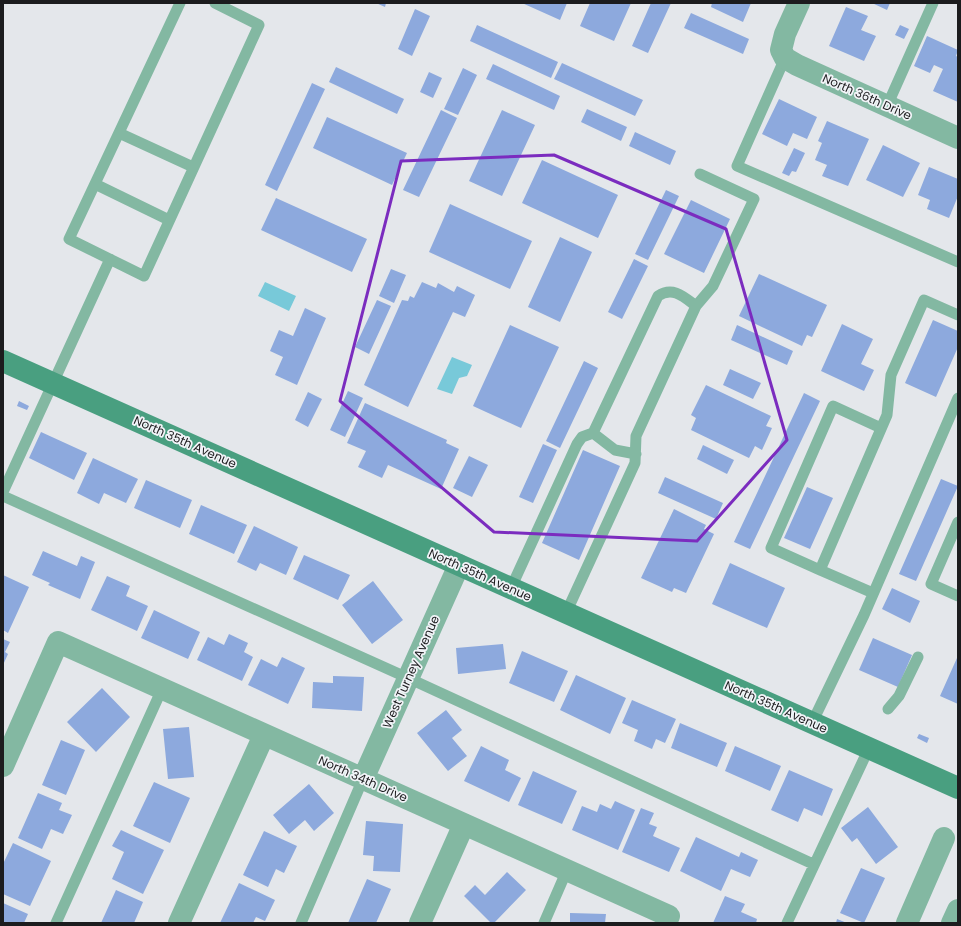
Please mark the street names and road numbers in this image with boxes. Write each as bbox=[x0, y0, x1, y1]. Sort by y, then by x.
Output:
street label: North 36th Drive bbox=[820, 69, 914, 124]
street label: North 35th Avenue bbox=[131, 411, 239, 472]
street label: North 35th Avenue bbox=[426, 544, 534, 605]
street label: West Turney Avenue bbox=[378, 613, 443, 731]
street label: North 35th Avenue bbox=[722, 676, 830, 737]
street label: North 34th Drive bbox=[316, 751, 410, 806]

